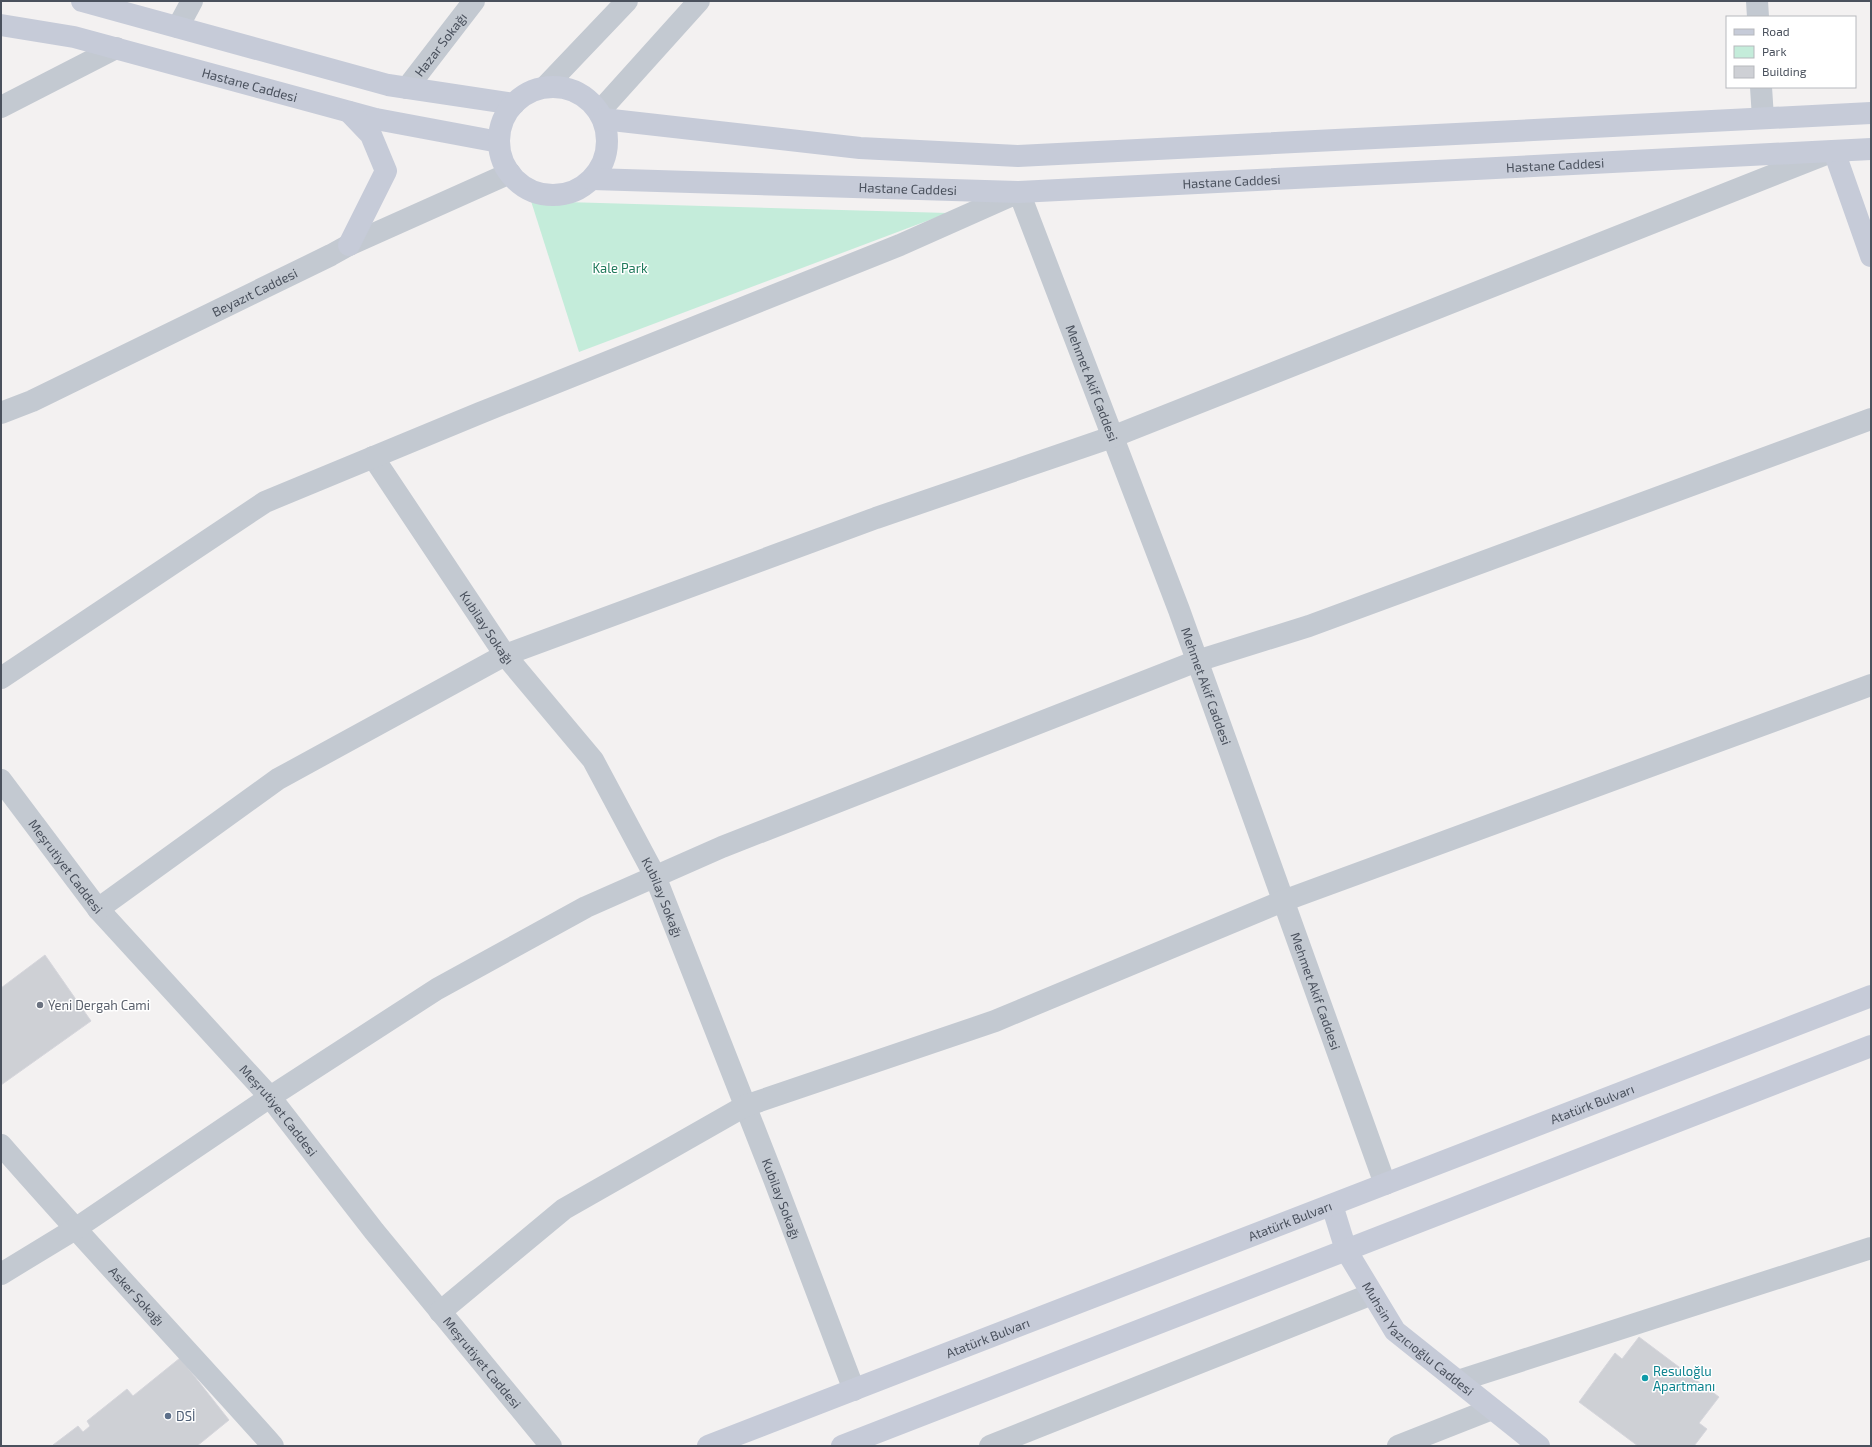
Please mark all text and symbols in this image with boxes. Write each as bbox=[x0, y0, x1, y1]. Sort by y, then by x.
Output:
street label: Hazar Sokağı bbox=[411, 9, 470, 80]
legend bbox=[1726, 16, 1856, 88]
text: Road bbox=[1762, 24, 1790, 38]
text: Park bbox=[1762, 44, 1787, 58]
street label: Hastane Caddesi bbox=[200, 64, 299, 105]
text: Building bbox=[1762, 64, 1807, 78]
street label: Hastane Caddesi bbox=[1506, 154, 1605, 175]
street label: Hastane Caddesi bbox=[1182, 171, 1281, 192]
street label: Hastane Caddesi bbox=[858, 179, 957, 198]
park label: Kale Park bbox=[592, 260, 648, 276]
street label: Beyazıt Caddesi bbox=[209, 265, 300, 320]
street label: Mehmet Akif Caddesi bbox=[1062, 322, 1122, 444]
street label: Kubilay Sokağı bbox=[456, 588, 517, 668]
street label: Mehmet Akif Caddesi bbox=[1178, 625, 1235, 747]
street label: Meşrutiyet Caddesi bbox=[25, 816, 106, 917]
street label: Kubilay Sokağı bbox=[638, 855, 686, 940]
street label: Mehmet Akif Caddesi bbox=[1287, 930, 1344, 1052]
place label: Yeni Dergah Cami bbox=[48, 997, 150, 1013]
marker: Yeni Dergah Cami bbox=[35, 1000, 45, 1010]
street label: Meşrutiyet Caddesi bbox=[236, 1061, 321, 1159]
street label: Atatürk Bulvarı bbox=[1548, 1080, 1636, 1127]
street label: Kubilay Sokağı bbox=[759, 1156, 804, 1241]
street label: Atatürk Bulvarı bbox=[1246, 1197, 1334, 1244]
street label: Asker Sokağı bbox=[106, 1263, 168, 1329]
street label: Muhsin Yazıcıoğlu Caddesi bbox=[1359, 1279, 1477, 1399]
street label: Meşrutiyet Caddesi bbox=[440, 1313, 524, 1411]
street label: Atatürk Bulvarı bbox=[944, 1314, 1032, 1361]
place label: Resuloğlu Apartmanı bbox=[1653, 1363, 1715, 1394]
marker: Resuloğlu Apartmanı bbox=[1640, 1373, 1650, 1383]
place label: DSİ bbox=[176, 1408, 195, 1424]
marker: DSİ bbox=[163, 1411, 173, 1421]

